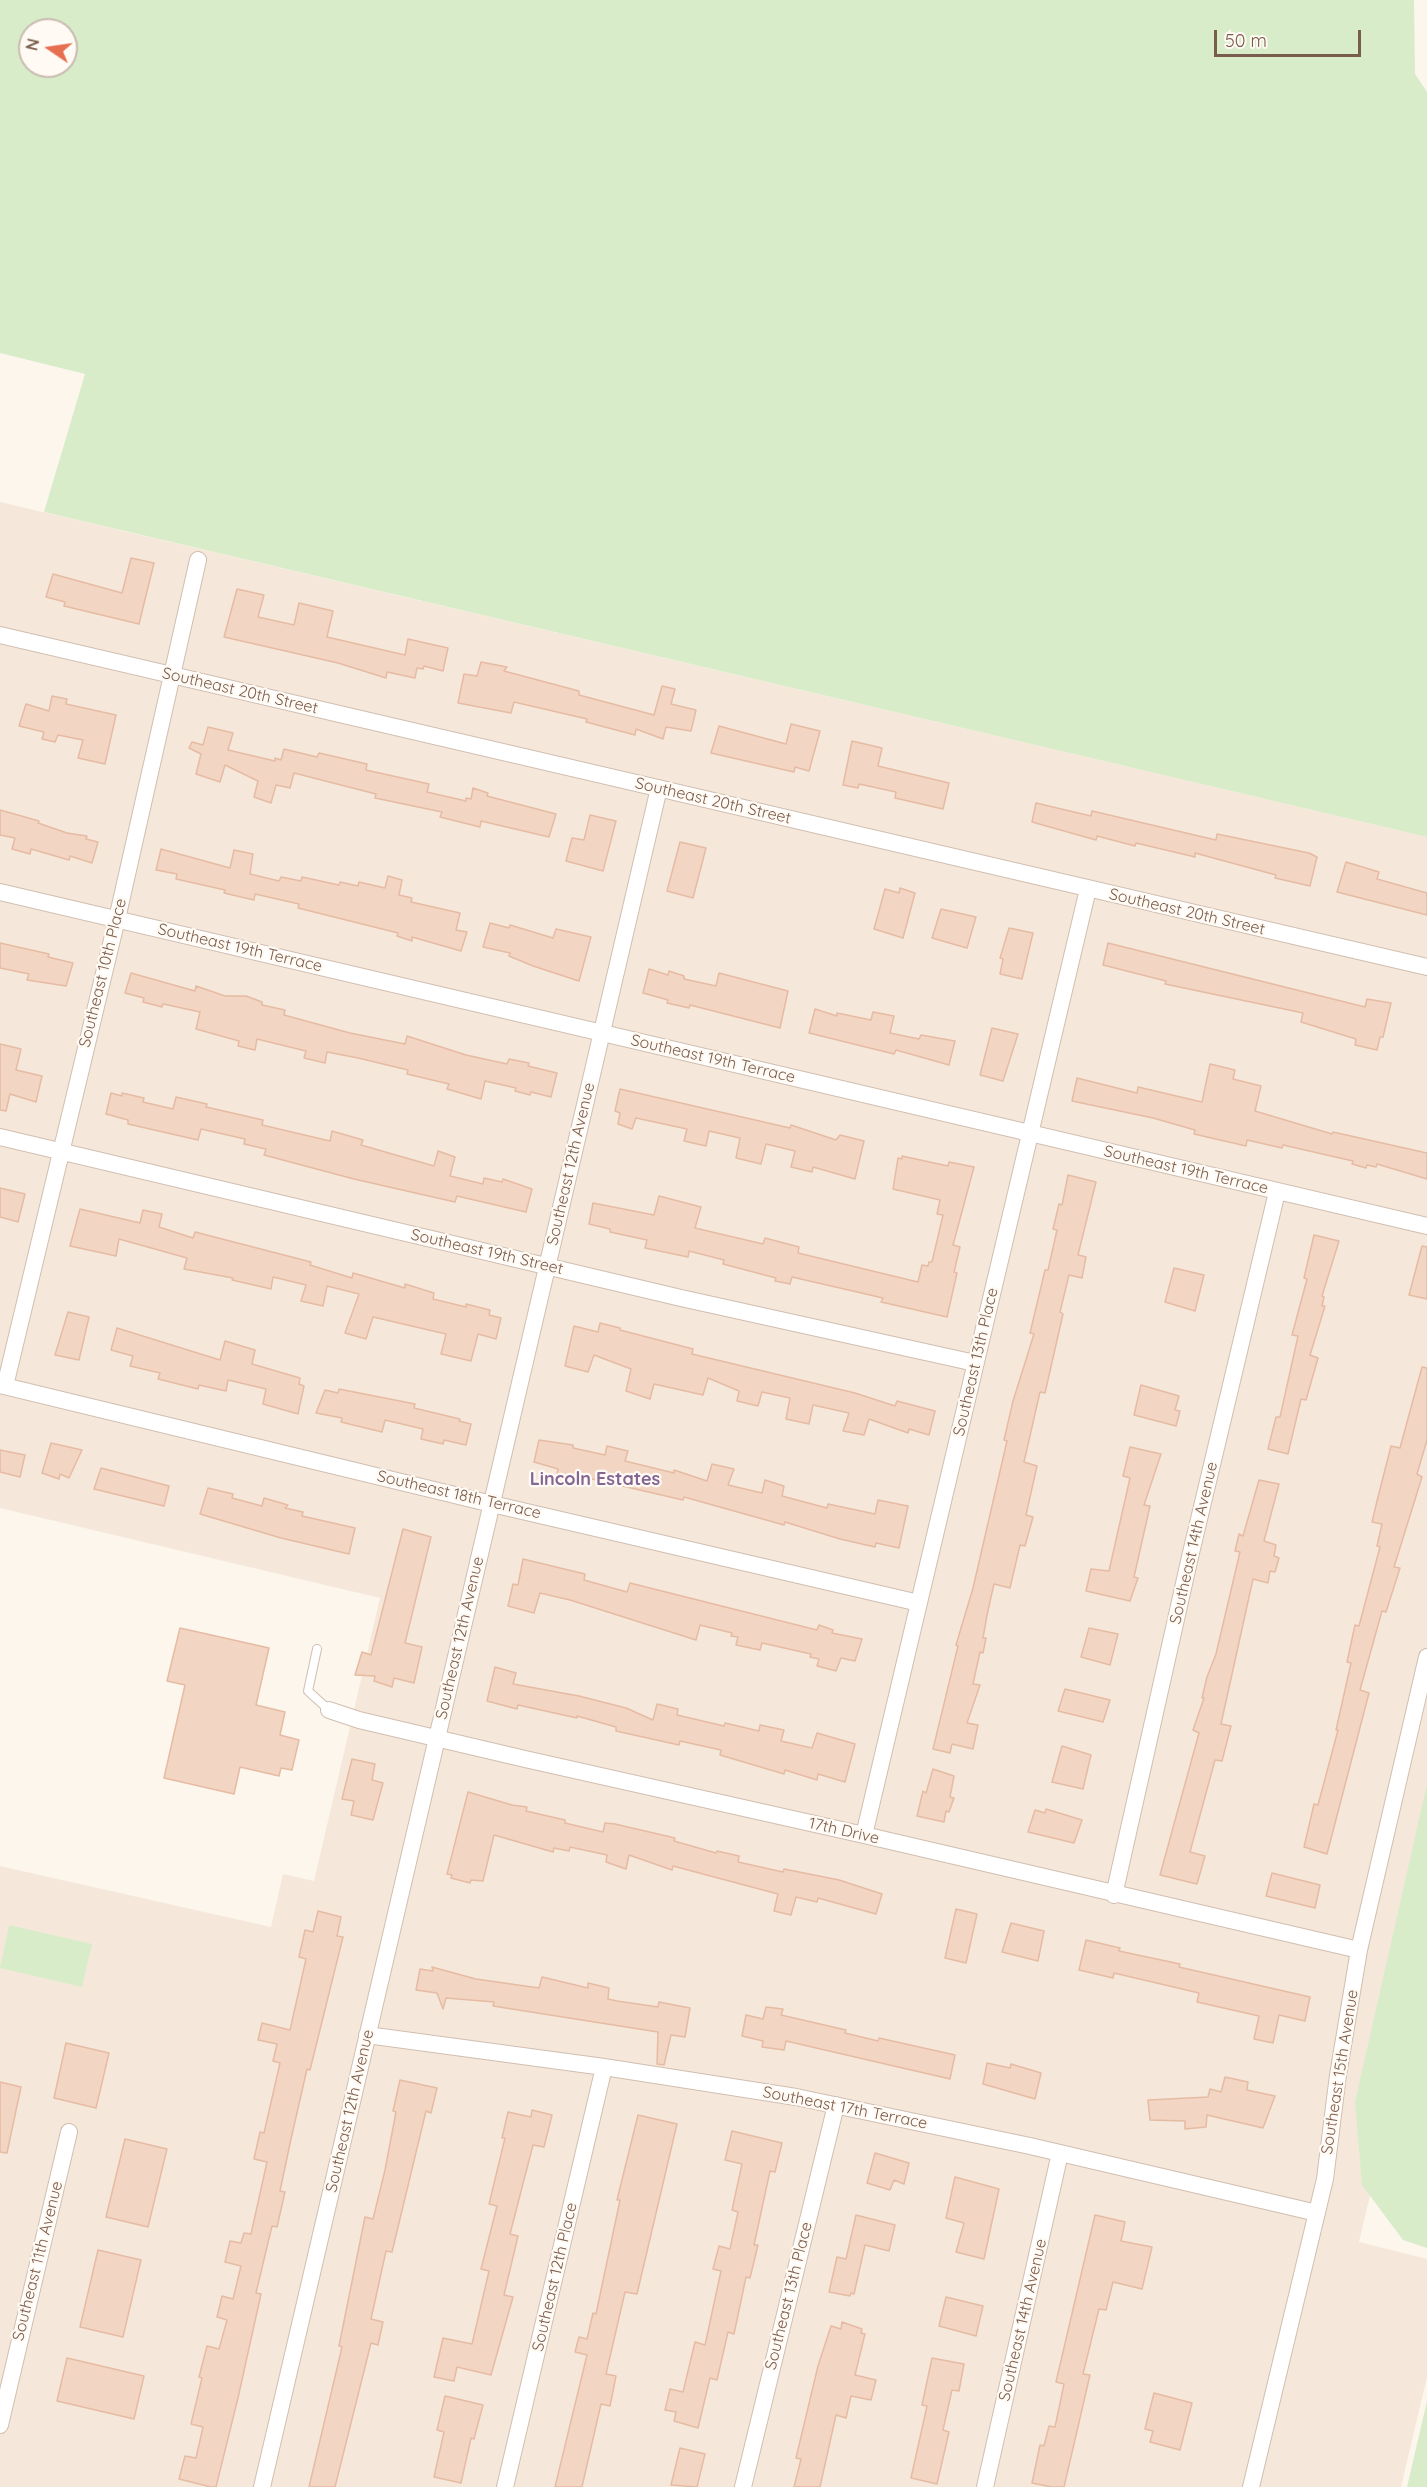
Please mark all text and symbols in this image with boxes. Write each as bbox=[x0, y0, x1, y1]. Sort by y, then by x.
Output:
north arrow bbox=[18, 18, 78, 78]
scale bar bbox=[1217, 18, 1364, 56]
text: 50 m bbox=[1225, 29, 1267, 52]
text: N bbox=[21, 36, 43, 52]
street label: Southeast 20th Street bbox=[160, 664, 320, 718]
street label: Southeast 20th Street bbox=[633, 774, 793, 828]
street label: Southeast 20th Street bbox=[1107, 885, 1267, 939]
street label: Southeast 10th Place bbox=[75, 896, 131, 1050]
street label: Southeast 19th Terrace bbox=[156, 920, 324, 976]
street label: Southeast 19th Terrace bbox=[629, 1031, 797, 1087]
street label: Southeast 12th Avenue bbox=[543, 1081, 599, 1247]
street label: Southeast 19th Terrace bbox=[1102, 1142, 1270, 1198]
street label: Southeast 19th Street bbox=[409, 1225, 565, 1279]
street label: Southeast 13th Place bbox=[950, 1286, 1002, 1438]
street label: Southeast 14th Avenue bbox=[1166, 1460, 1222, 1626]
street label: Southeast 18th Terrace bbox=[375, 1467, 543, 1523]
district label: Lincoln Estates bbox=[530, 1469, 660, 1491]
street label: Southeast 12th Avenue bbox=[432, 1555, 488, 1721]
street label: 17th Drive bbox=[807, 1814, 881, 1848]
street label: Southeast 15th Avenue bbox=[1317, 1988, 1363, 2156]
street label: Southeast 12th Avenue bbox=[322, 2028, 378, 2194]
street label: Southeast 17th Terrace bbox=[761, 2083, 929, 2133]
street label: Southeast 11th Avenue bbox=[9, 2179, 67, 2343]
street label: Southeast 12th Place bbox=[529, 2201, 581, 2353]
street label: Southeast 13th Place bbox=[761, 2220, 817, 2372]
street label: Southeast 14th Avenue bbox=[995, 2237, 1051, 2403]

